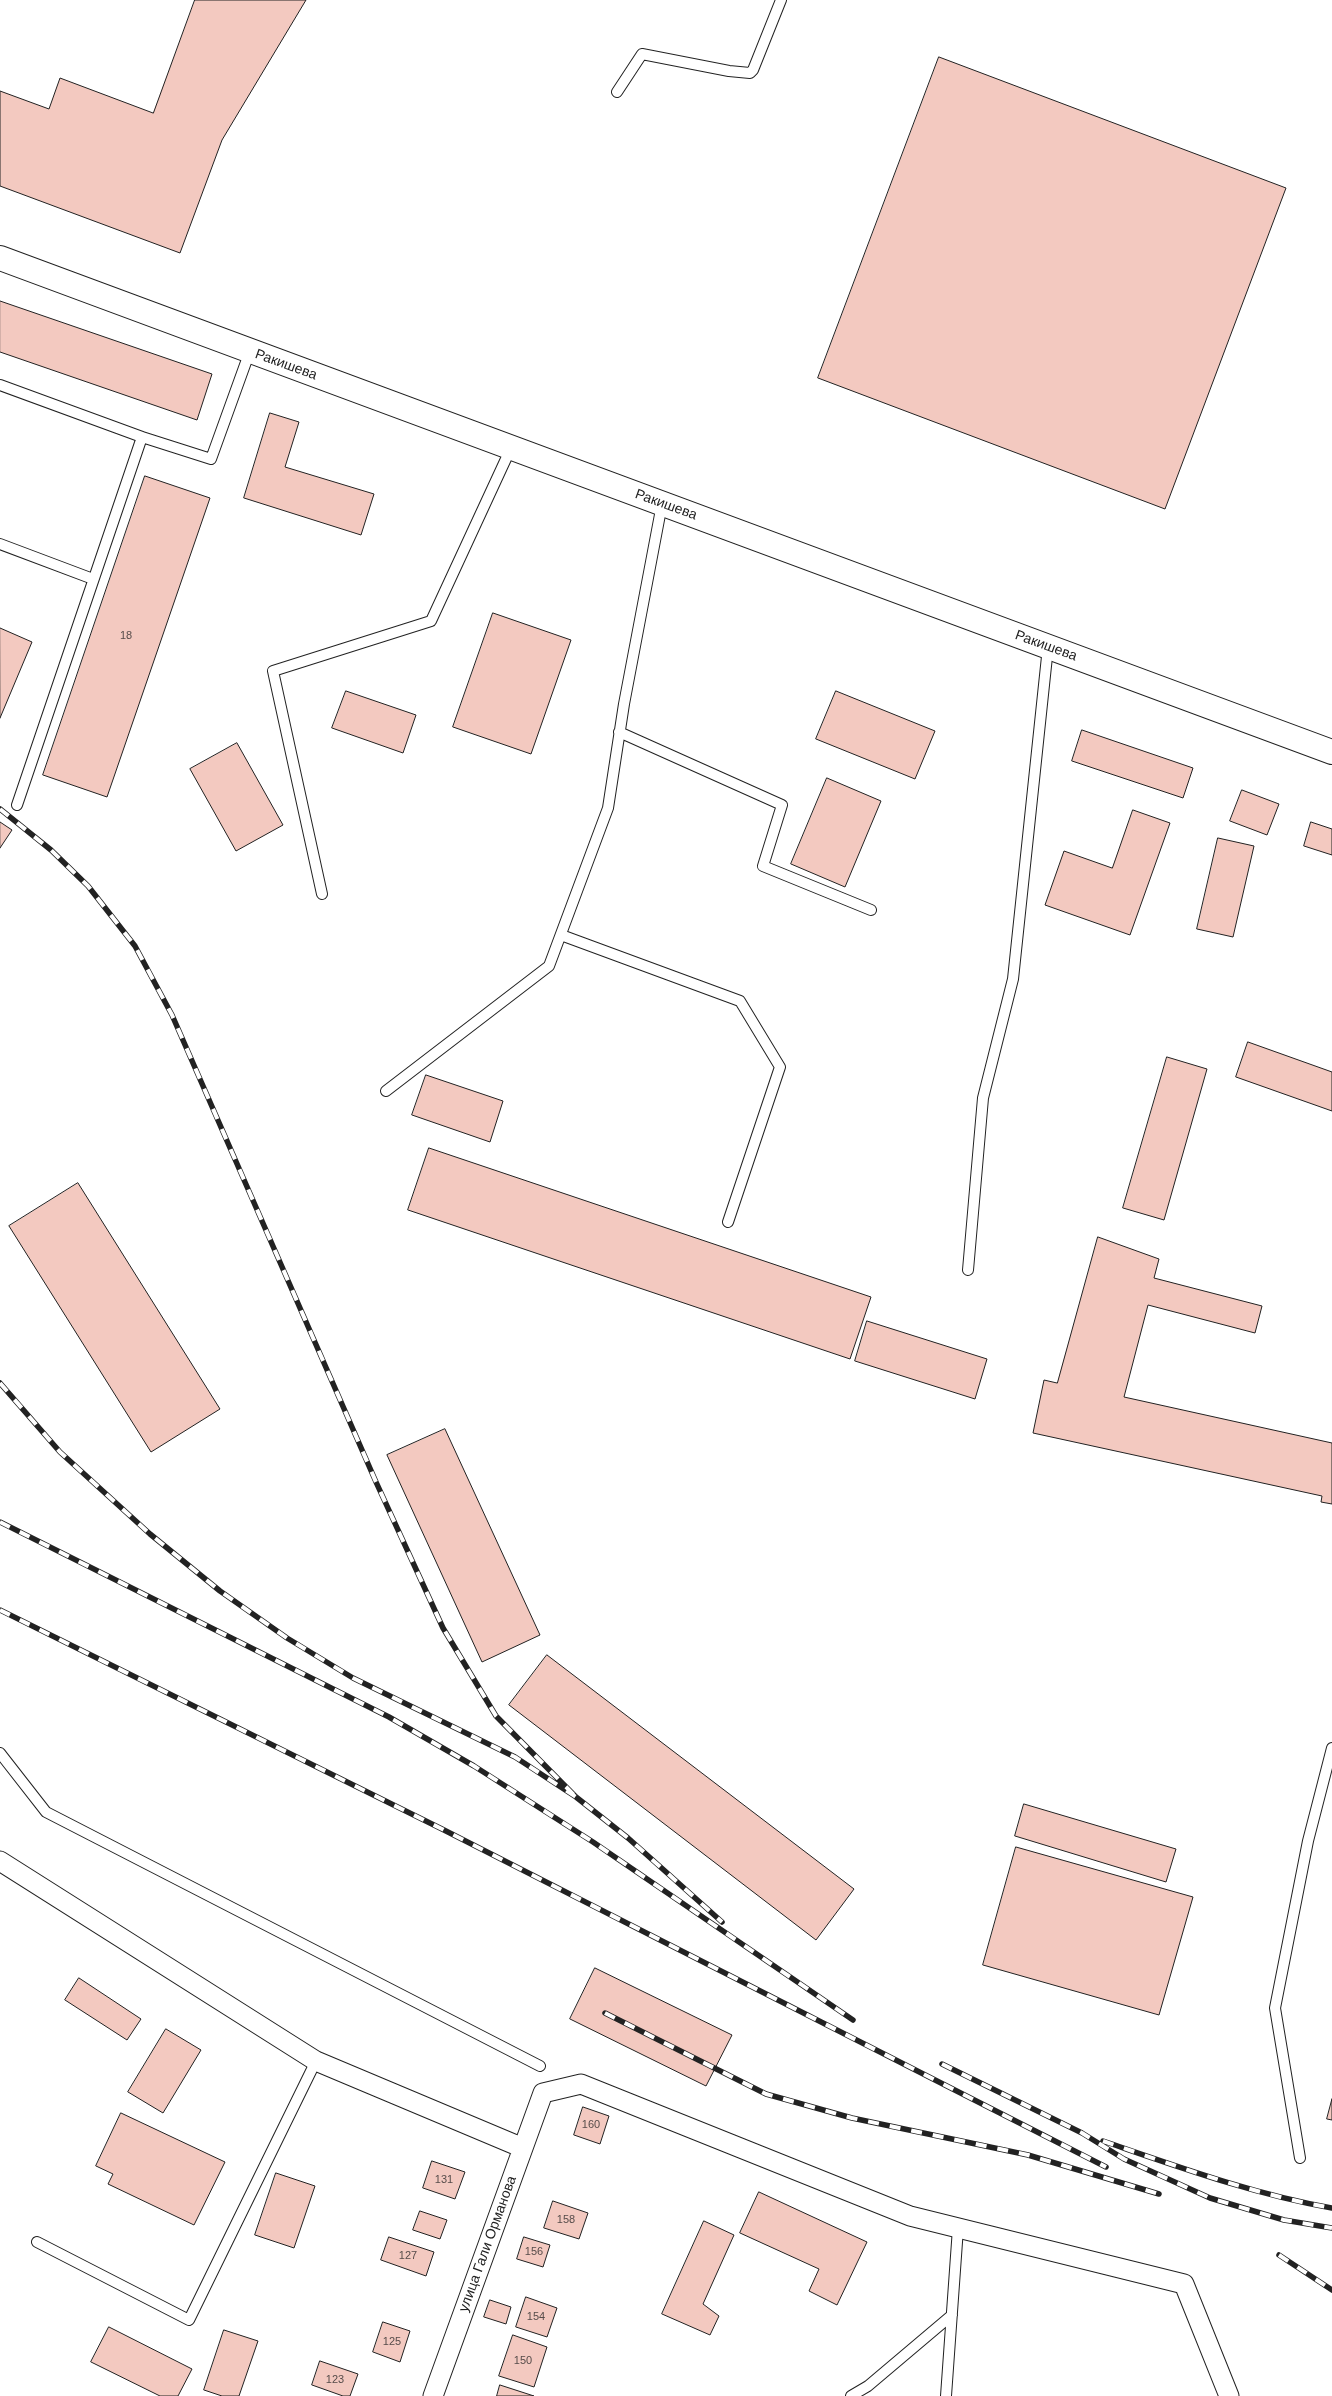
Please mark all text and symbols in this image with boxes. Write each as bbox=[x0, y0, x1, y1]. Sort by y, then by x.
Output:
street label: Ракишева bbox=[253, 346, 319, 384]
street label: Ракишева bbox=[633, 486, 699, 524]
street label: Ракишева bbox=[1013, 627, 1079, 665]
house number: 18 bbox=[120, 629, 132, 643]
house number: 160 bbox=[582, 2118, 600, 2132]
house number: 131 bbox=[435, 2173, 453, 2187]
street label: улица Гали Орманова bbox=[456, 2174, 520, 2314]
house number: 158 bbox=[557, 2213, 575, 2227]
house number: 156 bbox=[525, 2245, 543, 2259]
house number: 127 bbox=[399, 2249, 417, 2263]
house number: 154 bbox=[527, 2310, 545, 2324]
house number: 125 bbox=[383, 2335, 401, 2349]
house number: 150 bbox=[514, 2354, 532, 2368]
house number: 123 bbox=[326, 2373, 344, 2387]

